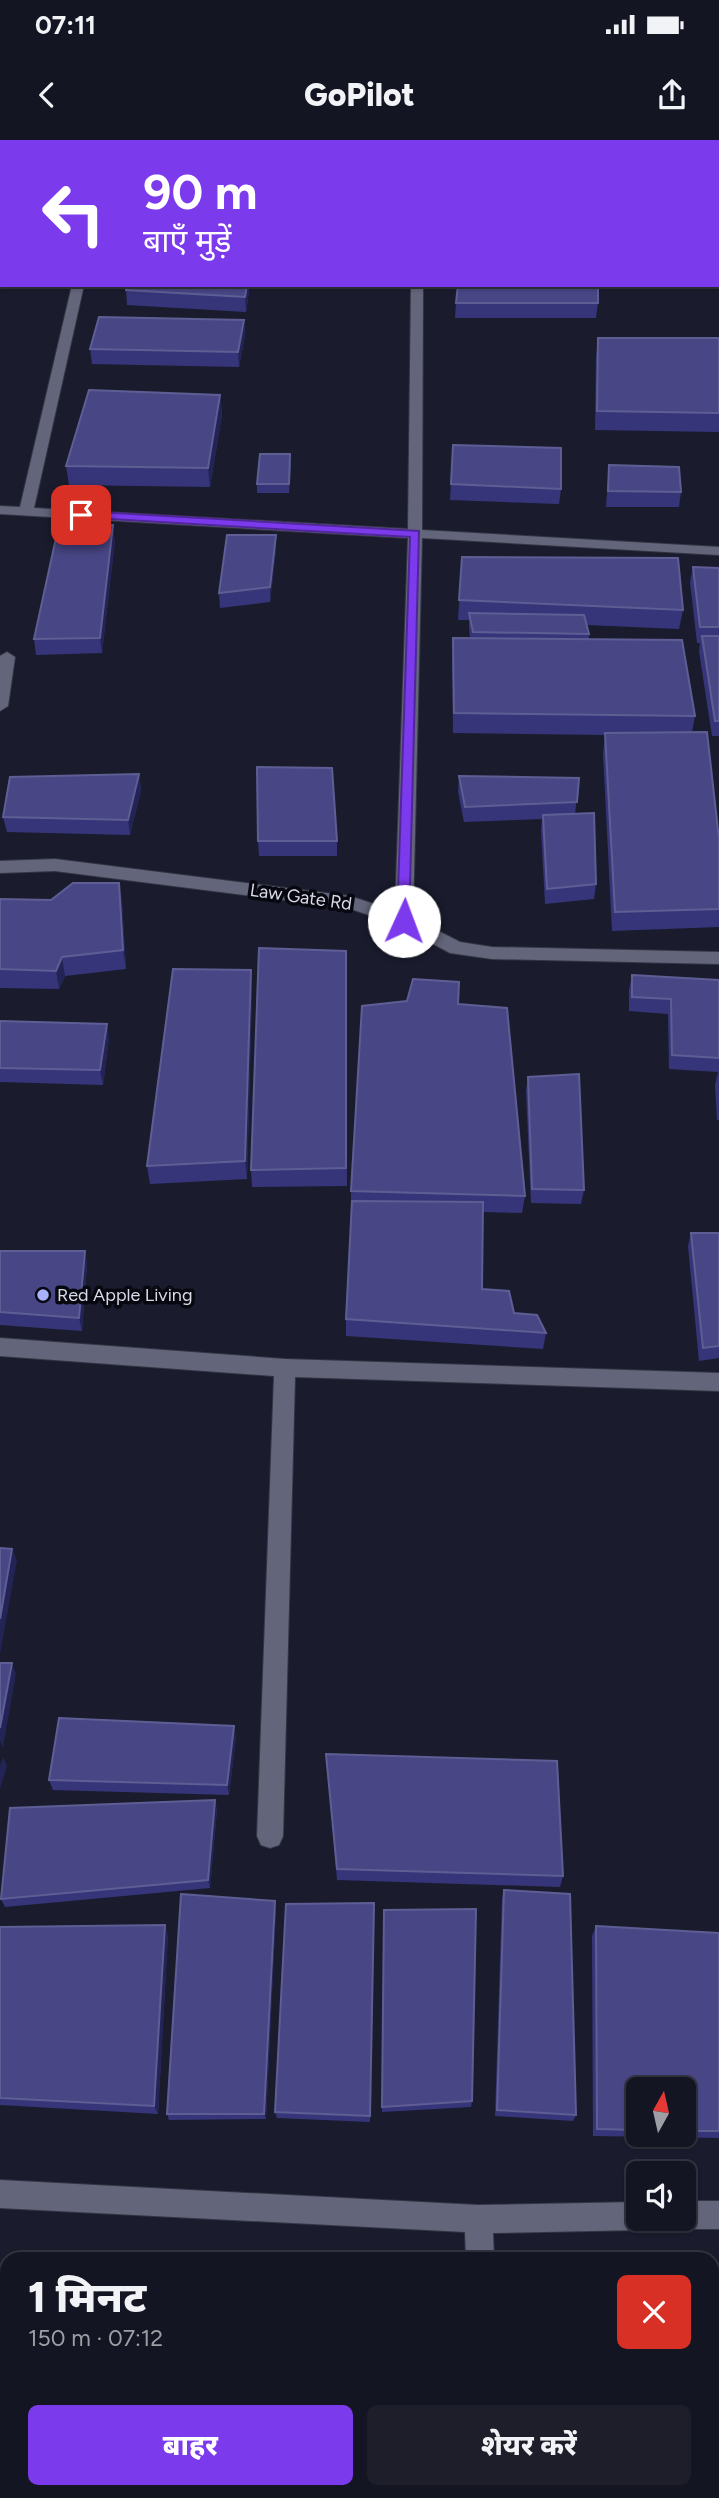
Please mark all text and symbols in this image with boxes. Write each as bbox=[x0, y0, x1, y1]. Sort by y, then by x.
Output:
text: 07:11 bbox=[35, 9, 96, 41]
icon: back bbox=[28, 76, 66, 114]
text: GoPilot bbox=[304, 76, 415, 114]
icon: share bbox=[653, 76, 691, 114]
text: 90 m bbox=[143, 162, 258, 221]
icon: left bbox=[28, 168, 119, 259]
text: बाएँ मुड़ें bbox=[143, 222, 231, 260]
pin bbox=[51, 485, 111, 545]
icon: arrive bbox=[62, 496, 100, 534]
street label: Law Gate Rd bbox=[249, 879, 353, 915]
position arrow bbox=[367, 884, 441, 958]
place label: Red Apple Living bbox=[57, 1284, 192, 1306]
marker: Red Apple Living bbox=[35, 1287, 51, 1303]
north arrow bbox=[626, 2077, 696, 2147]
map controls bbox=[626, 2077, 696, 2231]
button: sound bbox=[626, 2161, 696, 2231]
text: 1 मिनट bbox=[28, 2272, 146, 2323]
button: close bbox=[617, 2275, 691, 2349]
text: 150 m · 07:12 bbox=[28, 2324, 163, 2352]
button: बाहर bbox=[28, 2405, 353, 2485]
button: शेयर करें bbox=[367, 2405, 691, 2485]

